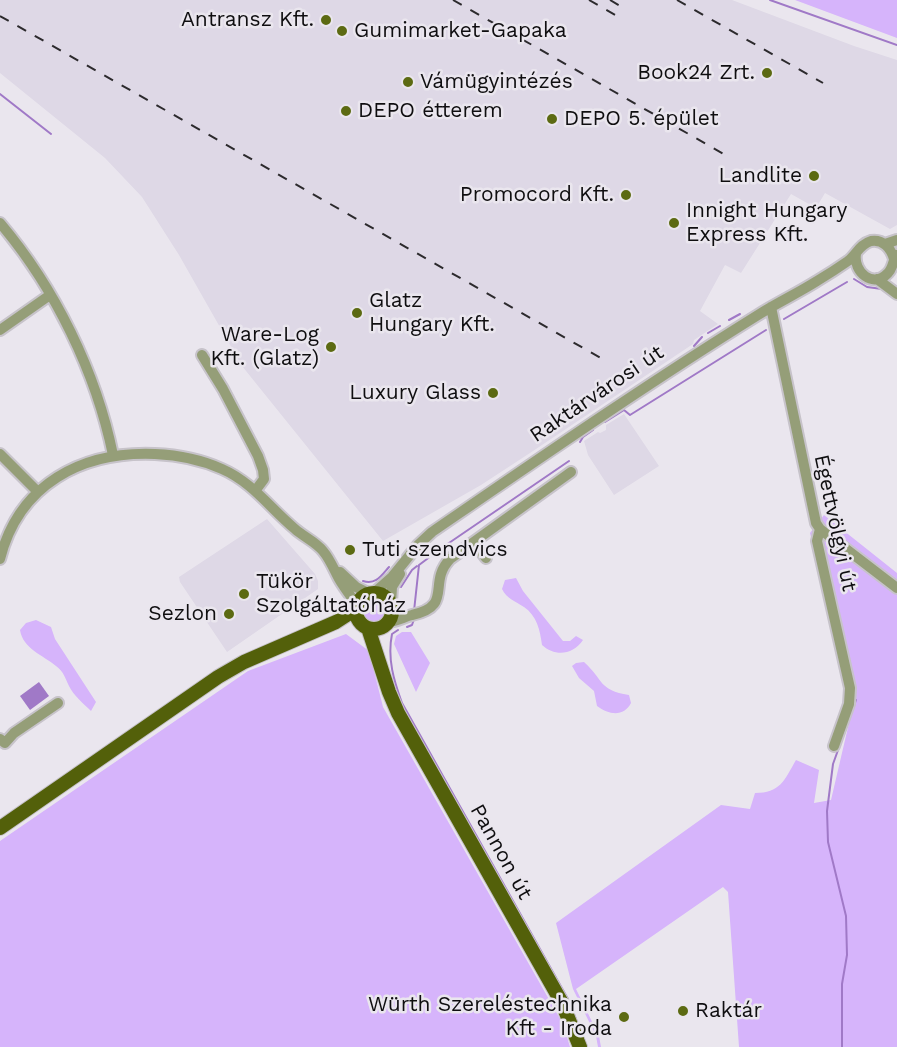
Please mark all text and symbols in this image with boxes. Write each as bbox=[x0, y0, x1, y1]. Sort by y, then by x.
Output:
place label: Antransz Kft. bbox=[181, 7, 314, 33]
marker: Antransz Kft. bbox=[319, 13, 333, 27]
place label: Gumimarket-Gapaka bbox=[354, 18, 567, 44]
marker: Gumimarket-Gapaka bbox=[335, 24, 349, 38]
place label: Book24 Zrt. bbox=[637, 60, 755, 86]
marker: Book24 Zrt. bbox=[760, 66, 774, 80]
place label: Vámügyintézés bbox=[420, 69, 573, 95]
marker: Vámügyintézés bbox=[401, 75, 415, 89]
place label: DEPO étterem bbox=[358, 98, 503, 124]
marker: DEPO étterem bbox=[339, 104, 353, 118]
place label: DEPO 5. épület bbox=[564, 106, 718, 132]
marker: DEPO 5. épület bbox=[545, 112, 559, 126]
place label: Landlite bbox=[718, 163, 802, 189]
marker: Landlite bbox=[807, 169, 821, 183]
place label: Promocord Kft. bbox=[460, 182, 614, 208]
marker: Promocord Kft. bbox=[619, 188, 633, 202]
place label: Innight Hungary Express Kft. bbox=[686, 198, 847, 248]
marker: Innight Hungary Express Kft. bbox=[667, 216, 681, 230]
place label: Glatz Hungary Kft. bbox=[369, 288, 495, 338]
marker: Glatz Hungary Kft. bbox=[350, 306, 364, 320]
place label: Ware-Log Kft. (Glatz) bbox=[210, 322, 319, 372]
marker: Ware-Log Kft. (Glatz) bbox=[324, 340, 338, 354]
street label: Raktárvárosi út bbox=[525, 340, 669, 448]
place label: Luxury Glass bbox=[349, 380, 481, 406]
marker: Luxury Glass bbox=[486, 386, 500, 400]
street label: Égettvölgyi út bbox=[808, 452, 862, 594]
place label: Tuti szendvics bbox=[362, 537, 508, 563]
marker: Tuti szendvics bbox=[343, 543, 357, 557]
place label: Tükör Szolgáltatóház bbox=[256, 569, 406, 619]
marker: Tükör Szolgáltatóház bbox=[237, 587, 251, 601]
place label: Sezlon bbox=[148, 601, 217, 627]
marker: Sezlon bbox=[222, 607, 236, 621]
street label: Pannon út bbox=[464, 800, 538, 904]
place label: Würth Szereléstechnika Kft - Iroda bbox=[368, 992, 612, 1042]
place label: Raktár bbox=[695, 998, 762, 1024]
marker: Raktár bbox=[676, 1004, 690, 1018]
marker: Würth Szereléstechnika Kft - Iroda bbox=[617, 1010, 631, 1024]

